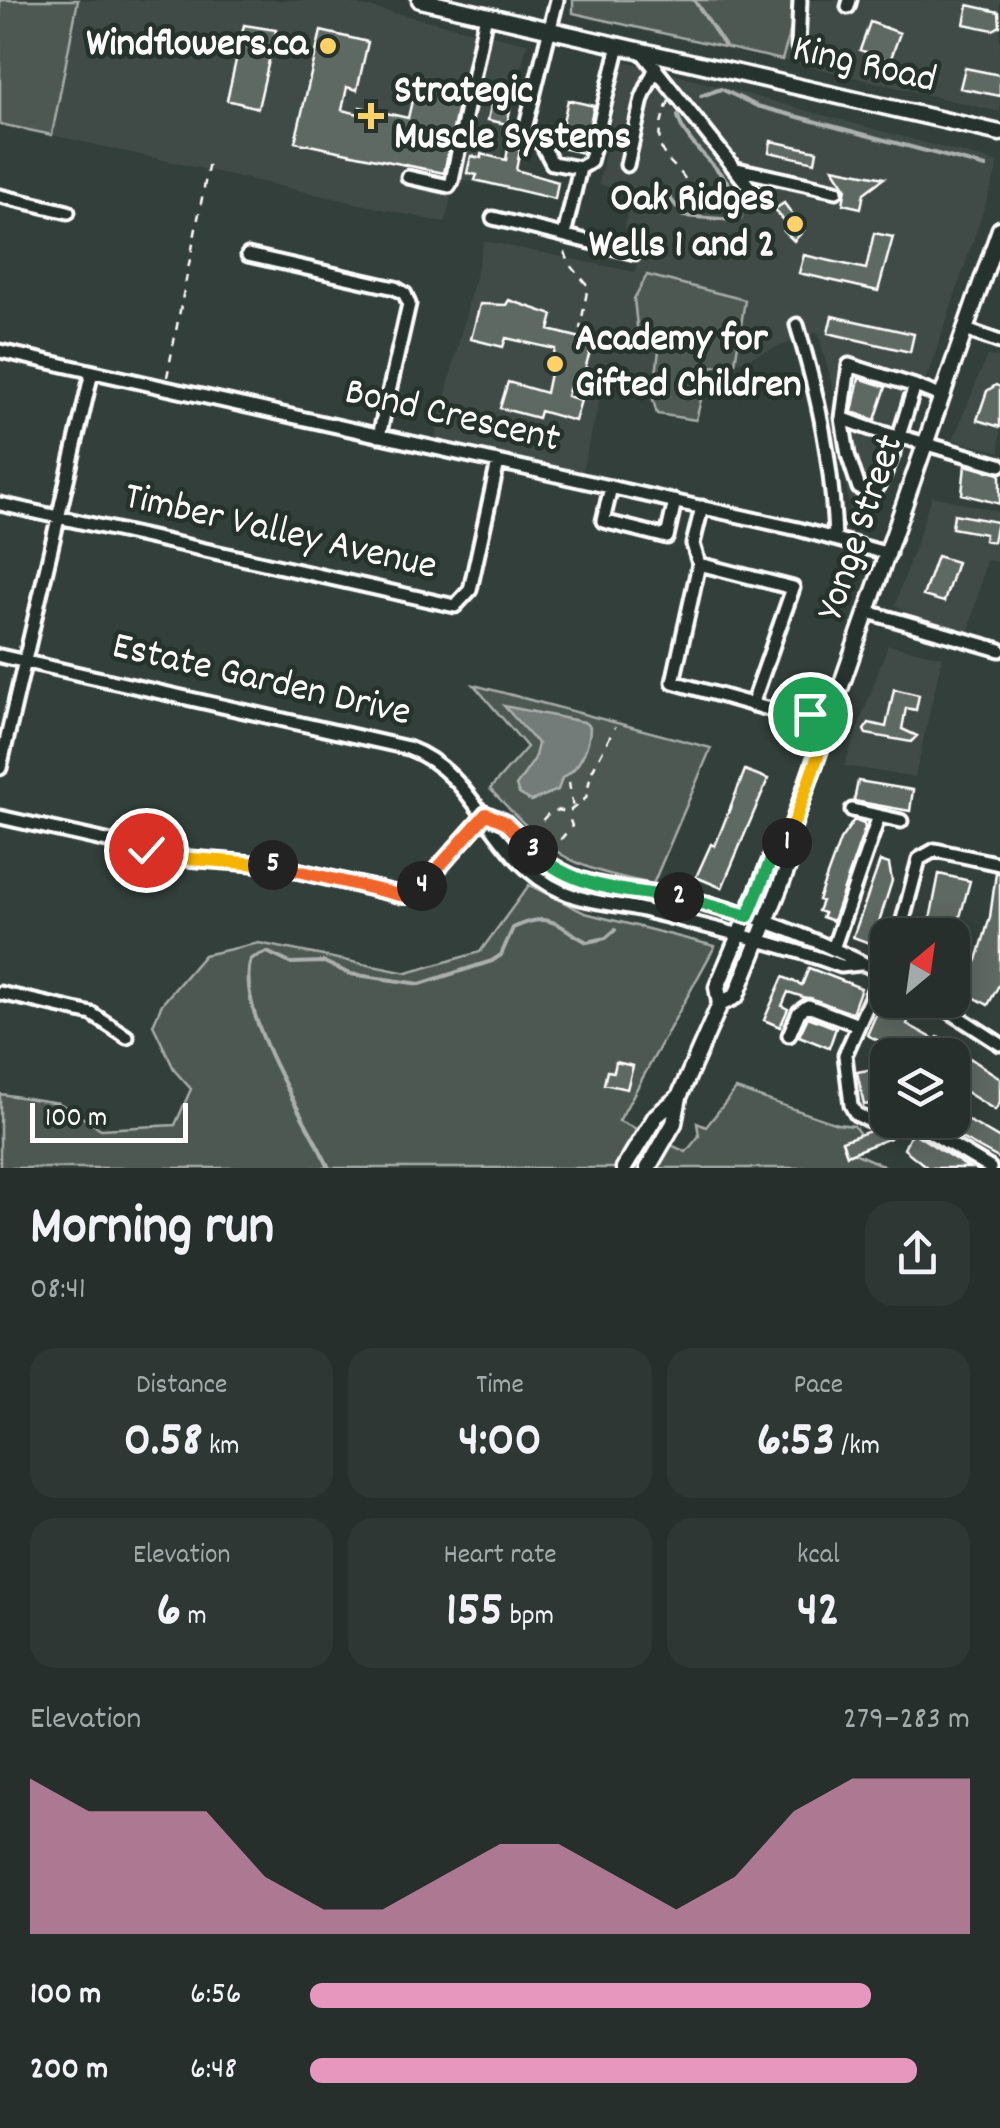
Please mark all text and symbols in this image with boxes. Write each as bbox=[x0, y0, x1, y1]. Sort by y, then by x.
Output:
place label: Windflowers.ca bbox=[86, 18, 309, 75]
street label: King Road bbox=[787, 23, 941, 111]
marker: Windflowers.ca bbox=[317, 35, 339, 57]
place label: Strategic Muscle Systems bbox=[394, 65, 631, 168]
marker: Strategic Muscle Systems bbox=[358, 103, 384, 129]
place label: Oak Ridges Wells 1 and 2 bbox=[589, 173, 775, 276]
marker: Oak Ridges Wells 1 and 2 bbox=[784, 213, 806, 235]
place label: Academy for Gifted Children bbox=[575, 313, 801, 416]
marker: Academy for Gifted Children bbox=[544, 353, 566, 375]
street label: Bond Crescent bbox=[339, 366, 565, 470]
street label: Yonge Street bbox=[805, 428, 921, 628]
street label: Timber Valley Avenue bbox=[118, 470, 442, 598]
street label: Estate Garden Drive bbox=[106, 620, 416, 744]
pin bbox=[768, 672, 853, 757]
icon: arrive bbox=[783, 687, 838, 742]
pin bbox=[104, 808, 189, 893]
pin: 1 bbox=[762, 818, 812, 868]
icon: check bbox=[119, 823, 174, 878]
text: 1 bbox=[784, 823, 790, 863]
pin: 3 bbox=[508, 825, 558, 875]
text: 3 bbox=[527, 830, 539, 870]
pin: 5 bbox=[248, 840, 298, 890]
text: 5 bbox=[267, 845, 279, 885]
pin: 4 bbox=[397, 861, 447, 911]
text: 4 bbox=[416, 866, 428, 906]
pin: 2 bbox=[654, 872, 704, 922]
text: 2 bbox=[673, 877, 685, 917]
north arrow bbox=[870, 918, 970, 1018]
map controls bbox=[870, 918, 970, 1138]
button: layers bbox=[870, 1038, 970, 1138]
scale bar bbox=[30, 1098, 188, 1142]
text: 100 m bbox=[45, 1100, 107, 1140]
text: Morning run bbox=[30, 1191, 274, 1270]
button: share bbox=[865, 1201, 970, 1306]
text: 08:41 bbox=[30, 1268, 86, 1314]
text: Distance bbox=[136, 1367, 227, 1407]
text: Time bbox=[476, 1367, 524, 1407]
text: Pace bbox=[794, 1367, 843, 1407]
text: 0.58 bbox=[124, 1407, 202, 1479]
text: 4:00 bbox=[458, 1407, 542, 1479]
text: 6:53 bbox=[757, 1407, 835, 1479]
text: km bbox=[202, 1428, 240, 1468]
text: /km bbox=[835, 1428, 880, 1468]
text: Elevation bbox=[133, 1537, 230, 1577]
text: Heart rate bbox=[443, 1537, 557, 1577]
text: kcal bbox=[797, 1537, 840, 1577]
text: 6 bbox=[157, 1577, 181, 1649]
text: 155 bbox=[446, 1577, 503, 1649]
text: 42 bbox=[797, 1577, 840, 1649]
text: m bbox=[181, 1598, 207, 1638]
text: bpm bbox=[503, 1598, 554, 1638]
text: Elevation bbox=[30, 1698, 141, 1744]
text: 279–283 m bbox=[843, 1698, 970, 1744]
text: 100 m bbox=[30, 1973, 101, 2019]
text: 6:56 bbox=[190, 1973, 242, 2019]
text: 200 m bbox=[30, 2048, 108, 2094]
text: 6:48 bbox=[190, 2048, 237, 2094]

